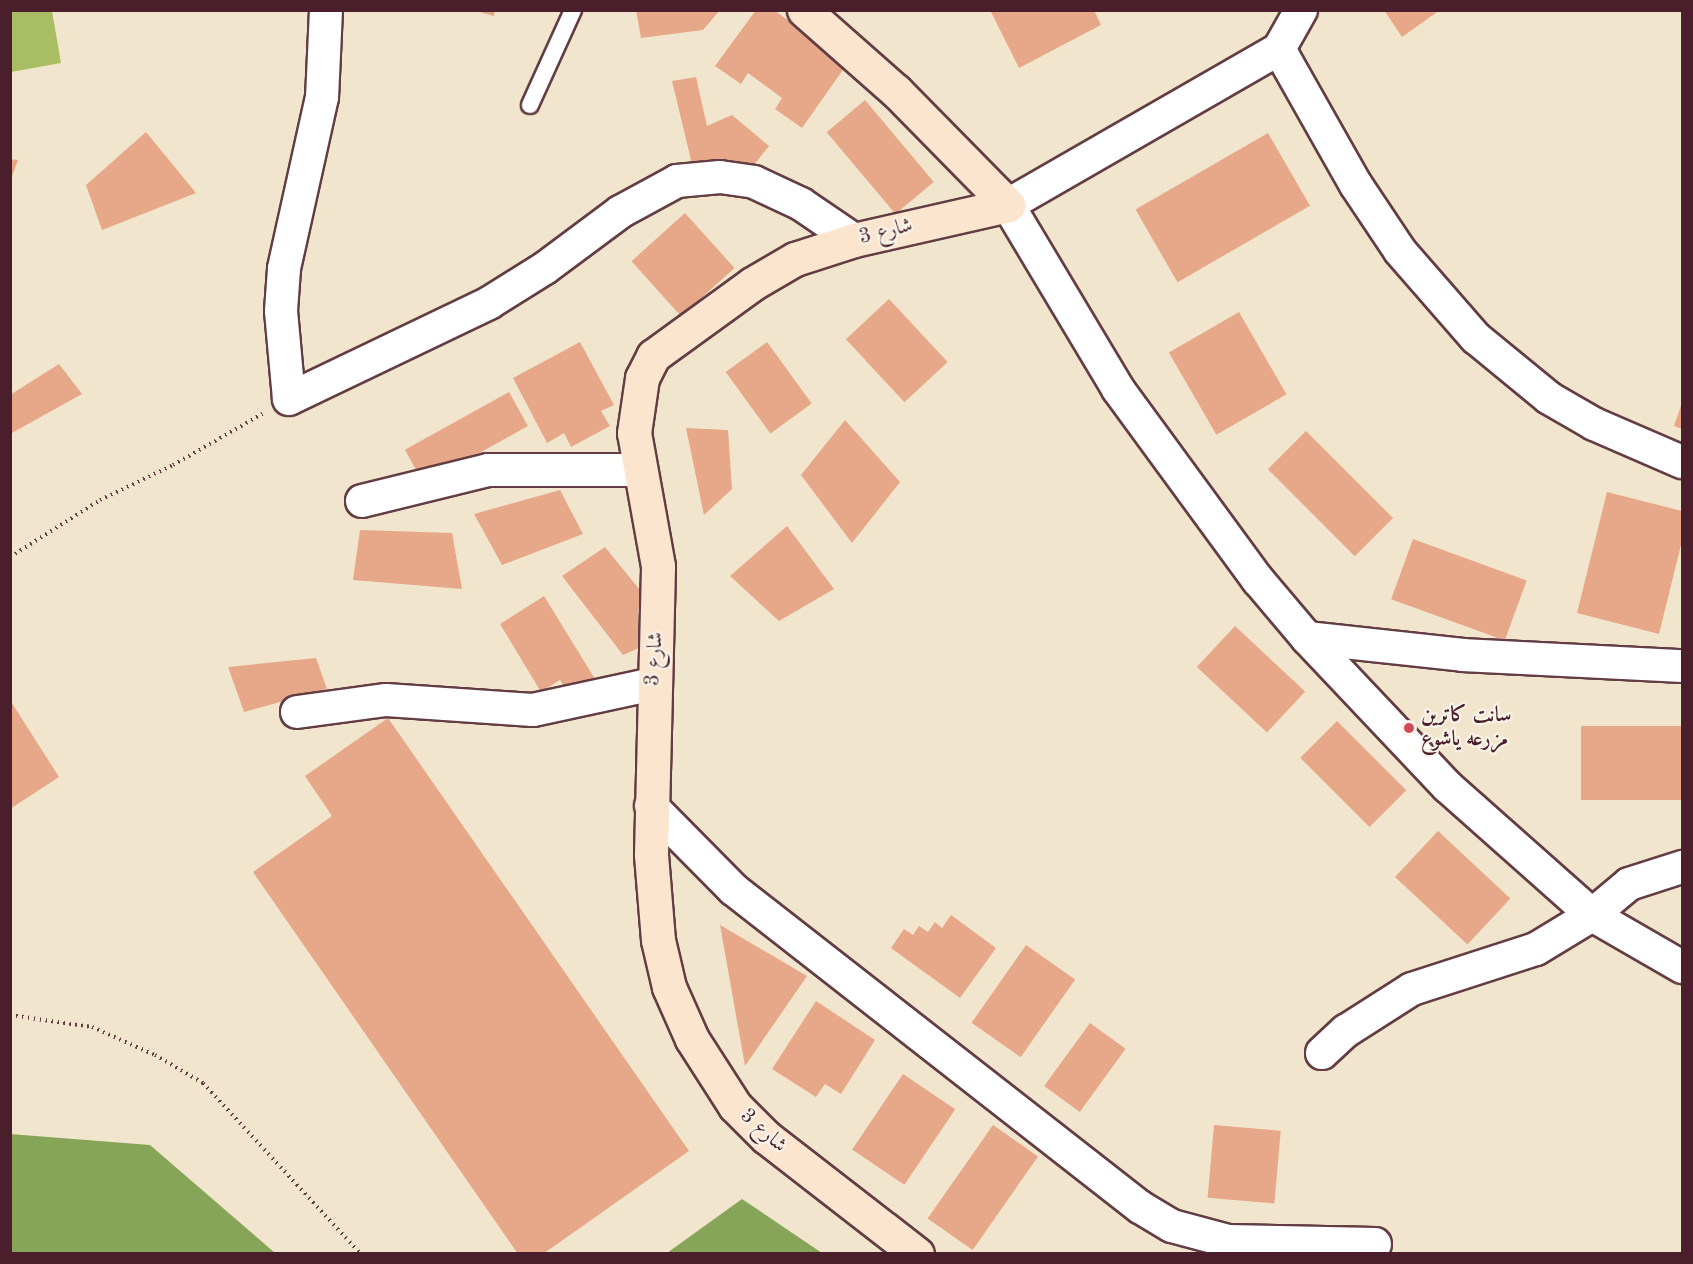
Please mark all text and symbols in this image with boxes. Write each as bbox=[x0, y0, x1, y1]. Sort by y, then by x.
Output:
street label: شارع 3 bbox=[857, 213, 915, 251]
street label: شارع 3 bbox=[641, 631, 669, 687]
place label: سانت كاترين مزرعه ياشوع bbox=[1421, 703, 1512, 753]
marker: سانت كاترين مزرعه ياشوع bbox=[1402, 721, 1416, 735]
street label: شارع 3 bbox=[734, 1103, 792, 1159]

